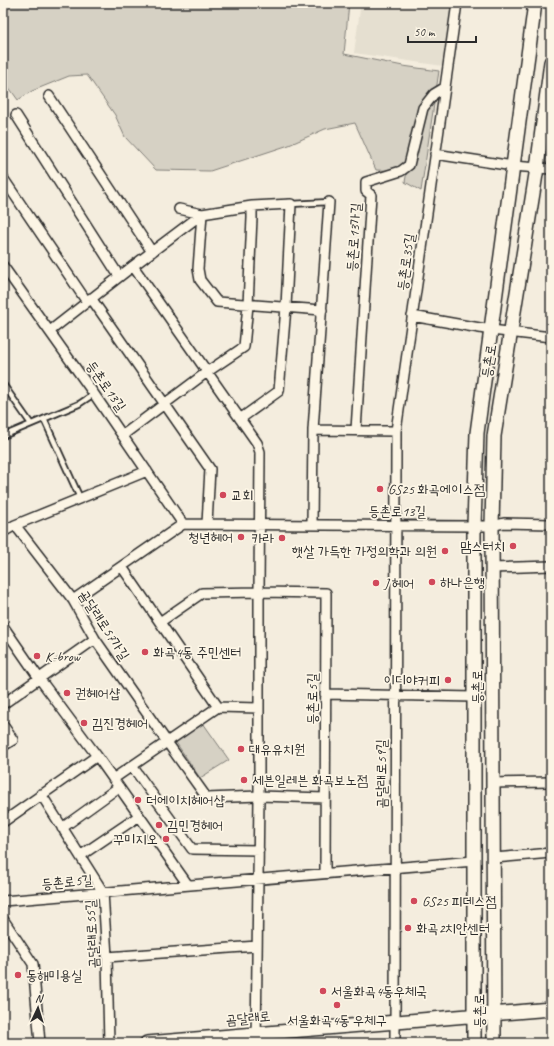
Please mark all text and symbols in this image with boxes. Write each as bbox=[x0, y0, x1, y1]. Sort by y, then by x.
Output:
scale bar bbox=[408, 18, 476, 44]
text: 50 m bbox=[414, 24, 436, 40]
street label: 등촌로13가길 bbox=[343, 201, 365, 272]
street label: 등촌로35길 bbox=[394, 232, 419, 292]
street label: 등촌로 bbox=[478, 343, 500, 379]
street label: 등촌로13길 bbox=[82, 358, 130, 415]
place label: GS25 화곡에이스점 bbox=[388, 481, 485, 498]
marker: GS25 화곡에이스점 bbox=[375, 484, 385, 494]
place label: 교회 bbox=[231, 487, 254, 504]
marker: 교회 bbox=[218, 490, 228, 500]
street label: 등촌로13길 bbox=[368, 503, 427, 520]
place label: 청년헤어 bbox=[188, 529, 233, 546]
place label: 카라 bbox=[251, 530, 275, 547]
marker: 청년헤어 bbox=[236, 532, 246, 542]
marker: 카라 bbox=[277, 533, 287, 543]
place label: 맘스터치 bbox=[460, 538, 505, 555]
marker: 맘스터치 bbox=[508, 541, 518, 551]
place label: 햇살 가득한 가정의학과 의원 bbox=[292, 543, 437, 560]
marker: 햇살 가득한 가정의학과 의원 bbox=[440, 546, 450, 556]
place label: 하나은행 bbox=[440, 574, 485, 591]
place label: J 헤어 bbox=[383, 575, 414, 592]
marker: 하나은행 bbox=[427, 577, 437, 587]
marker: J 헤어 bbox=[371, 578, 381, 588]
street label: 곰달래로57가길 bbox=[75, 587, 133, 664]
place label: 화곡4동 주민센터 bbox=[153, 644, 242, 661]
marker: 화곡4동 주민센터 bbox=[140, 647, 150, 657]
place label: K-brow bbox=[45, 648, 82, 665]
marker: K-brow bbox=[32, 651, 42, 661]
street label: 등촌로 bbox=[469, 670, 486, 704]
place label: 이디야커피 bbox=[384, 672, 440, 689]
street label: 등촌로5길 bbox=[304, 673, 321, 725]
marker: 이디야커피 bbox=[443, 675, 453, 685]
place label: 권헤어샵 bbox=[75, 685, 121, 702]
marker: 권헤어샵 bbox=[62, 688, 72, 698]
place label: 김진경헤어 bbox=[92, 715, 148, 732]
marker: 김진경헤어 bbox=[79, 718, 89, 728]
street label: 곰달래로59길 bbox=[373, 739, 390, 808]
place label: 대유유치원 bbox=[249, 741, 305, 758]
marker: 대유유치원 bbox=[236, 744, 246, 754]
place label: 세븐일레븐 화곡보노점 bbox=[252, 772, 368, 789]
marker: 세븐일레븐 화곡보노점 bbox=[239, 775, 249, 785]
place label: 더에이치헤어샵 bbox=[146, 792, 226, 809]
marker: 더에이치헤어샵 bbox=[133, 795, 143, 805]
place label: 김민경헤어 bbox=[167, 817, 223, 834]
marker: 김민경헤어 bbox=[154, 820, 164, 830]
place label: 꾸미지오 bbox=[113, 831, 158, 848]
marker: 꾸미지오 bbox=[161, 834, 171, 844]
street label: 등촌로5길 bbox=[41, 871, 94, 893]
place label: GS25 피데스점 bbox=[422, 893, 496, 910]
marker: GS25 피데스점 bbox=[409, 896, 419, 906]
street label: 곰달래로55길 bbox=[82, 898, 102, 969]
place label: 화곡2치안센터 bbox=[416, 920, 490, 937]
marker: 화곡2치안센터 bbox=[403, 923, 413, 933]
place label: 동해미용실 bbox=[26, 967, 82, 984]
marker: 동해미용실 bbox=[13, 970, 23, 980]
place label: 서울화곡4동우체국 bbox=[331, 983, 427, 1000]
marker: 서울화곡4동우체국 bbox=[318, 986, 328, 996]
north arrow bbox=[18, 988, 58, 1028]
text: N bbox=[35, 991, 45, 1005]
street label: 등촌로 bbox=[471, 994, 488, 1028]
marker: 서울화곡4동 우체구 bbox=[332, 1000, 342, 1010]
street label: 곰달래로 bbox=[225, 1008, 271, 1028]
place label: 서울화곡4동 우체구 bbox=[287, 1012, 387, 1029]

